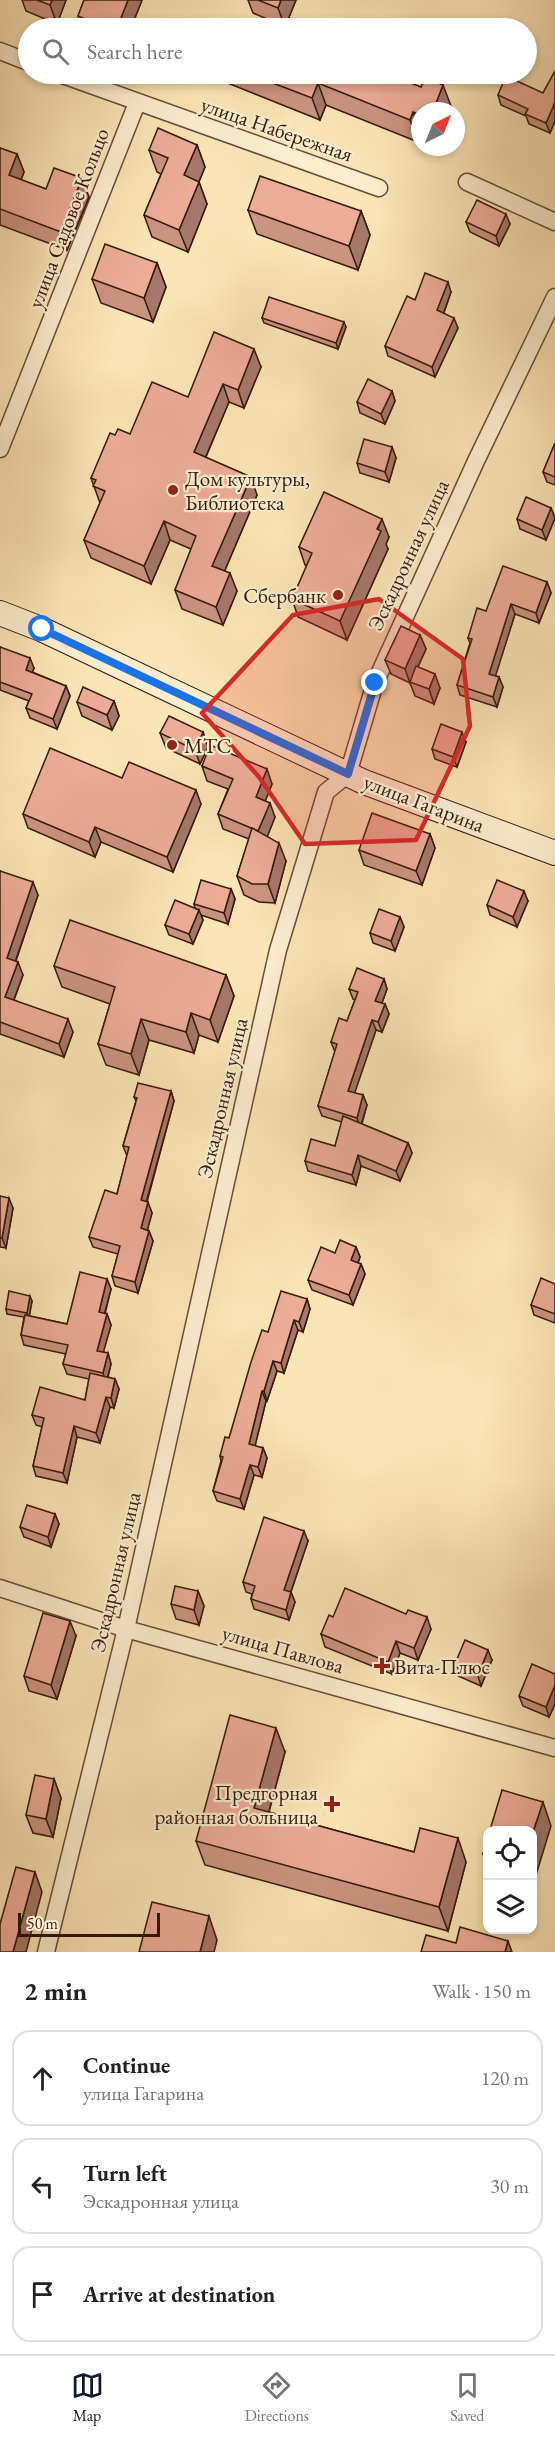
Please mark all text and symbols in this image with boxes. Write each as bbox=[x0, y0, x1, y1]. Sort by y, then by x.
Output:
search box bbox=[18, 18, 537, 84]
icon: search bbox=[39, 35, 72, 68]
text: Search here bbox=[87, 37, 182, 66]
street label: улица Набережная bbox=[198, 90, 356, 168]
north arrow bbox=[411, 102, 465, 156]
street label: улица Садовое Кольцо bbox=[21, 124, 115, 312]
place label: Дом культуры, Библиотека bbox=[185, 465, 310, 516]
street label: Эскадронная улица bbox=[361, 475, 455, 635]
marker: Дом культуры, Библиотека bbox=[166, 483, 180, 497]
place label: Сбербанк bbox=[243, 582, 326, 609]
marker: Сбербанк bbox=[331, 588, 345, 602]
route start bbox=[28, 615, 54, 641]
route end bbox=[361, 669, 387, 695]
place label: МТС bbox=[184, 732, 231, 759]
marker: МТС bbox=[165, 738, 179, 752]
street label: улица Гагарина bbox=[360, 768, 489, 839]
street label: Эскадронная улица bbox=[190, 1015, 254, 1181]
street label: Эскадронная улица bbox=[83, 1489, 147, 1655]
street label: улица Павлова bbox=[219, 1619, 348, 1679]
place label: Вита-Плюс bbox=[394, 1653, 490, 1680]
marker: Вита-Плюс bbox=[375, 1659, 389, 1673]
place label: Предгорная районная больница bbox=[155, 1779, 319, 1830]
marker: Предгорная районная больница bbox=[323, 1795, 341, 1813]
map controls bbox=[483, 1826, 537, 1934]
button: locate bbox=[483, 1826, 537, 1880]
button: layers bbox=[483, 1880, 537, 1934]
scale bar bbox=[18, 1910, 160, 1938]
text: 50 m bbox=[27, 1913, 58, 1934]
text: 2 min bbox=[24, 1974, 87, 2008]
text: Walk · 150 m bbox=[432, 1978, 531, 2004]
text: Continue bbox=[83, 2051, 170, 2080]
icon: ahead bbox=[26, 2062, 59, 2095]
text: 120 m bbox=[481, 2065, 529, 2091]
text: улица Гагарина bbox=[83, 2080, 204, 2106]
text: Turn left bbox=[83, 2159, 167, 2188]
icon: left bbox=[26, 2170, 59, 2203]
text: 30 m bbox=[490, 2173, 529, 2199]
text: Эскадронная улица bbox=[83, 2188, 239, 2214]
icon: arrive bbox=[26, 2278, 59, 2311]
text: Arrive at destination bbox=[83, 2280, 275, 2309]
tab: Map bbox=[71, 2369, 104, 2426]
tab: Directions bbox=[245, 2369, 309, 2426]
tab: Saved bbox=[450, 2369, 484, 2426]

